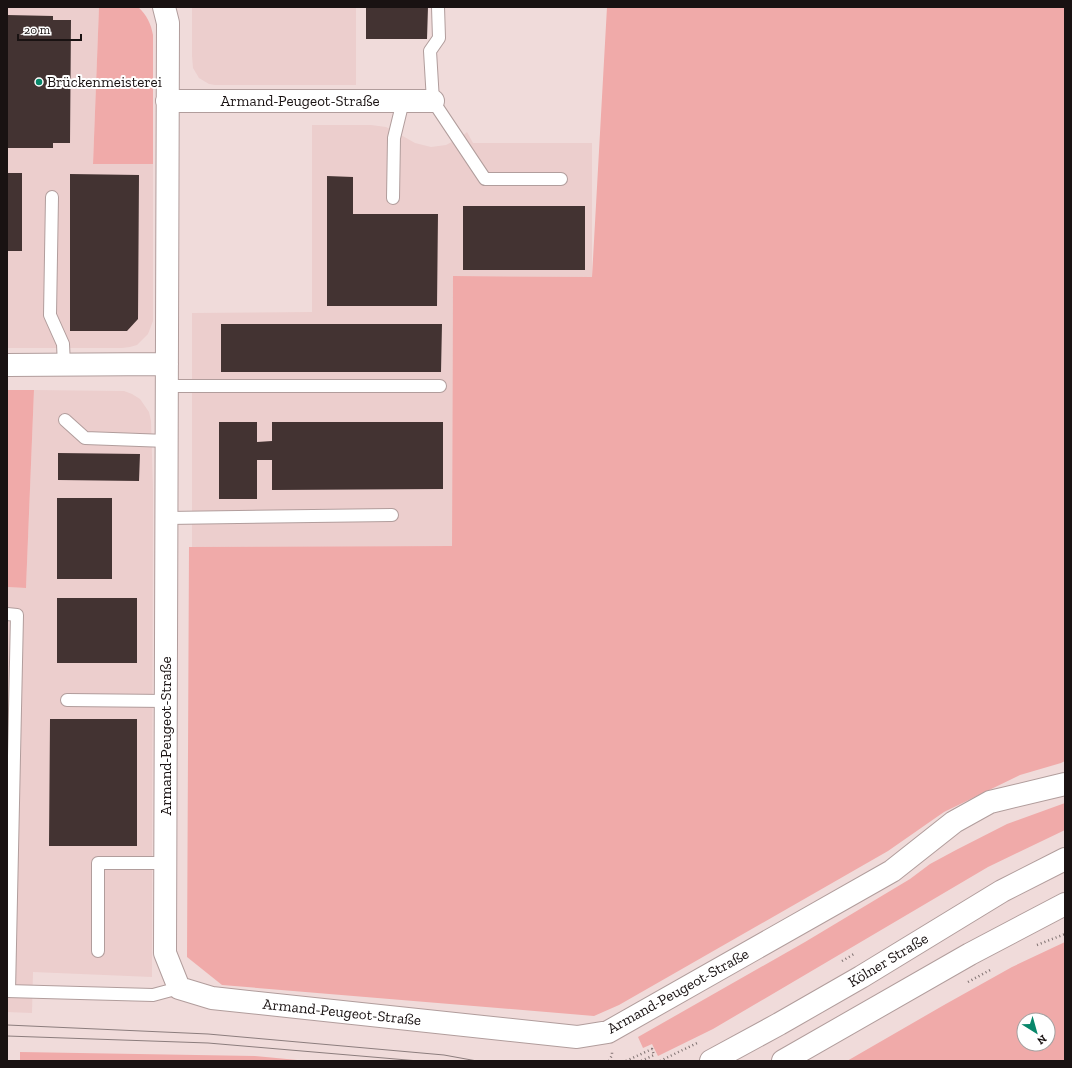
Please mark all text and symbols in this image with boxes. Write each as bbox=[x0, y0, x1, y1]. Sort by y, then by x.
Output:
scale bar bbox=[18, 16, 81, 42]
text: 20 m bbox=[24, 23, 51, 37]
place label: Brückenmeisterei bbox=[47, 73, 162, 91]
marker: Brückenmeisterei bbox=[34, 77, 44, 87]
street label: Armand-Peugeot-Straße bbox=[220, 92, 380, 110]
street label: Armand-Peugeot-Straße bbox=[157, 656, 175, 816]
street label: Kölner Straße bbox=[845, 929, 931, 991]
street label: Armand-Peugeot-Straße bbox=[604, 945, 752, 1037]
street label: Armand-Peugeot-Straße bbox=[262, 995, 422, 1029]
north arrow bbox=[1016, 1012, 1056, 1052]
text: N bbox=[1034, 1032, 1049, 1048]

